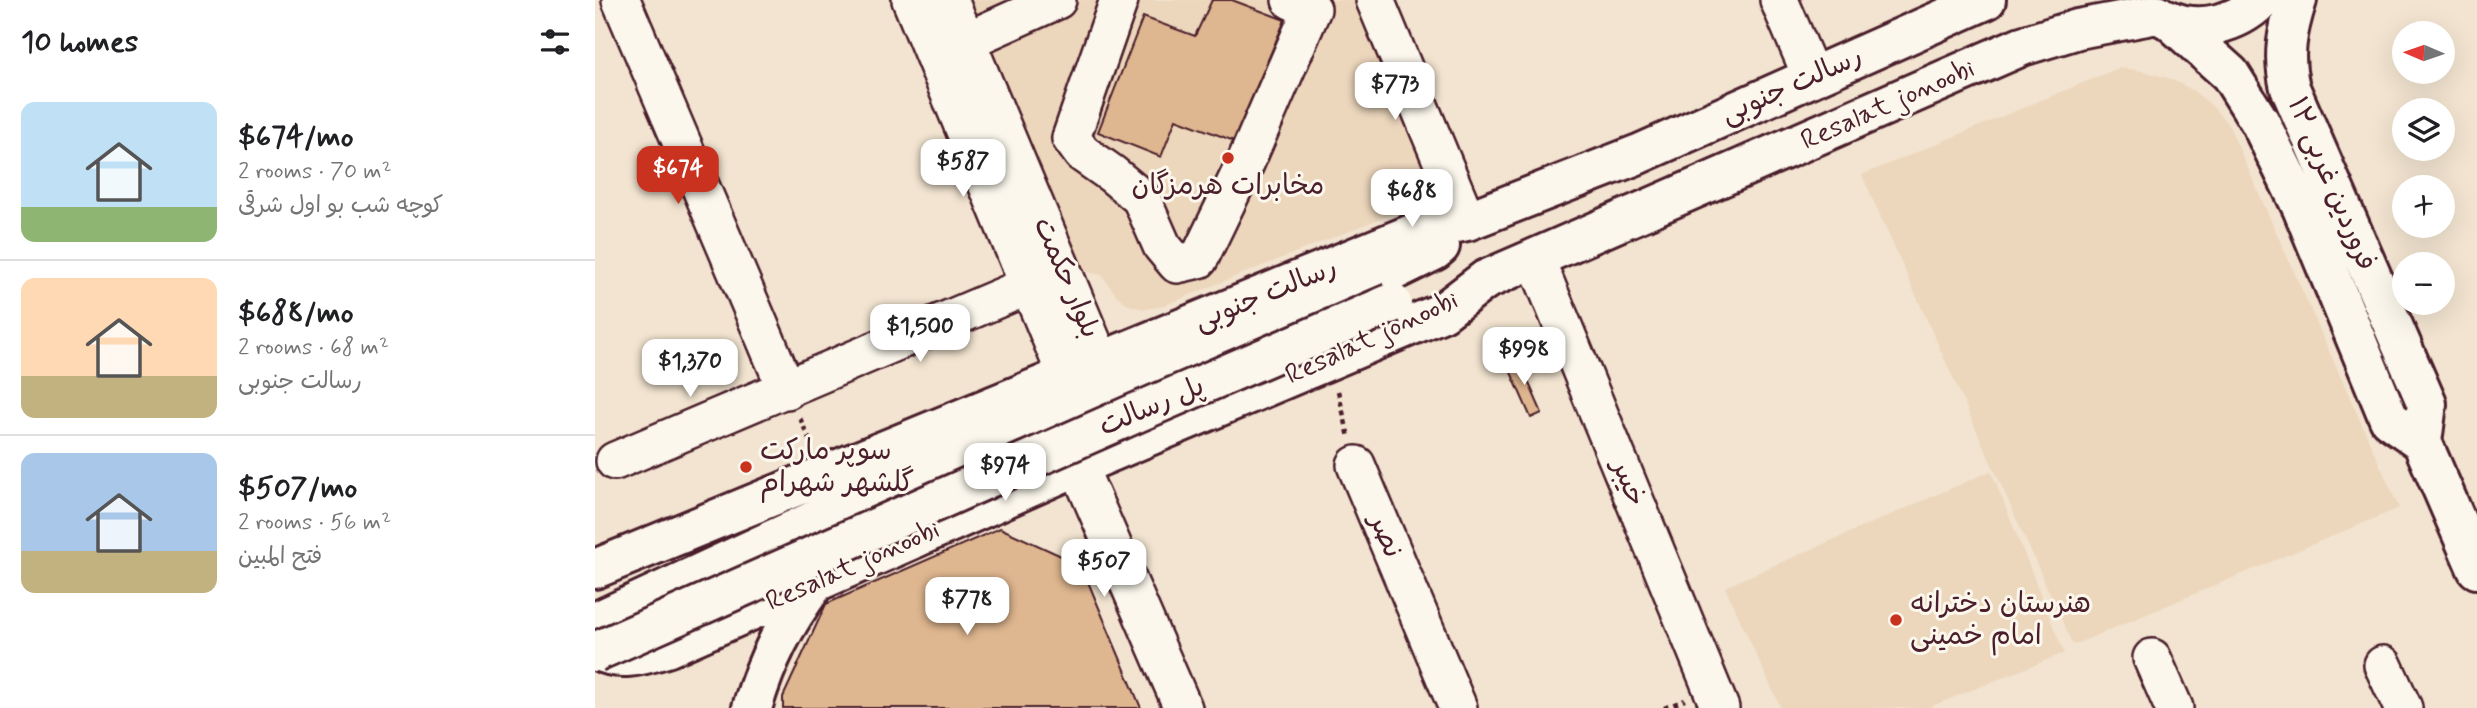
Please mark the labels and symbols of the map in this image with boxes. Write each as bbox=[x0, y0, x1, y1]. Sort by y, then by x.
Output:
north arrow bbox=[2392, 21, 2455, 84]
street label: رسالت جنوبی bbox=[1715, 38, 1869, 134]
street label: Resalat jonoobi bbox=[1795, 50, 1981, 160]
pin: $773 bbox=[1354, 62, 1436, 122]
street label: ۱۲ فروردین غربی bbox=[2278, 92, 2384, 276]
pin: $587 bbox=[922, 140, 1004, 199]
pin: $674 bbox=[637, 146, 719, 206]
marker: مخابرات هرمزگان bbox=[1220, 150, 1236, 166]
place label: مخابرات هرمزگان bbox=[1132, 168, 1324, 205]
pin: $688 bbox=[1371, 170, 1453, 229]
street label: بلوار حکمت bbox=[1024, 212, 1108, 344]
street label: رسالت جنوبی bbox=[1189, 250, 1343, 340]
street label: Resalat jonoobi bbox=[1280, 282, 1464, 394]
pin: $1,500 bbox=[863, 304, 977, 364]
pin: $998 bbox=[1483, 328, 1565, 387]
pin: $1,370 bbox=[633, 340, 747, 399]
street label: پل رسالت bbox=[1094, 368, 1210, 446]
place label: سوپر مارکت گلشهر شهرام bbox=[760, 433, 914, 503]
pin: $974 bbox=[964, 444, 1046, 503]
street label: خیبر bbox=[1601, 452, 1654, 512]
marker: سوپر مارکت گلشهر شهرام bbox=[738, 459, 754, 475]
street label: نصر bbox=[1358, 506, 1411, 564]
street label: Resalat jonoobi bbox=[760, 511, 946, 621]
pin: $507 bbox=[1063, 540, 1145, 599]
pin: $778 bbox=[926, 578, 1008, 637]
place label: هنرستان دخترانه امام خمینی bbox=[1910, 586, 2091, 656]
marker: هنرستان دخترانه امام خمینی bbox=[1888, 612, 1904, 628]

